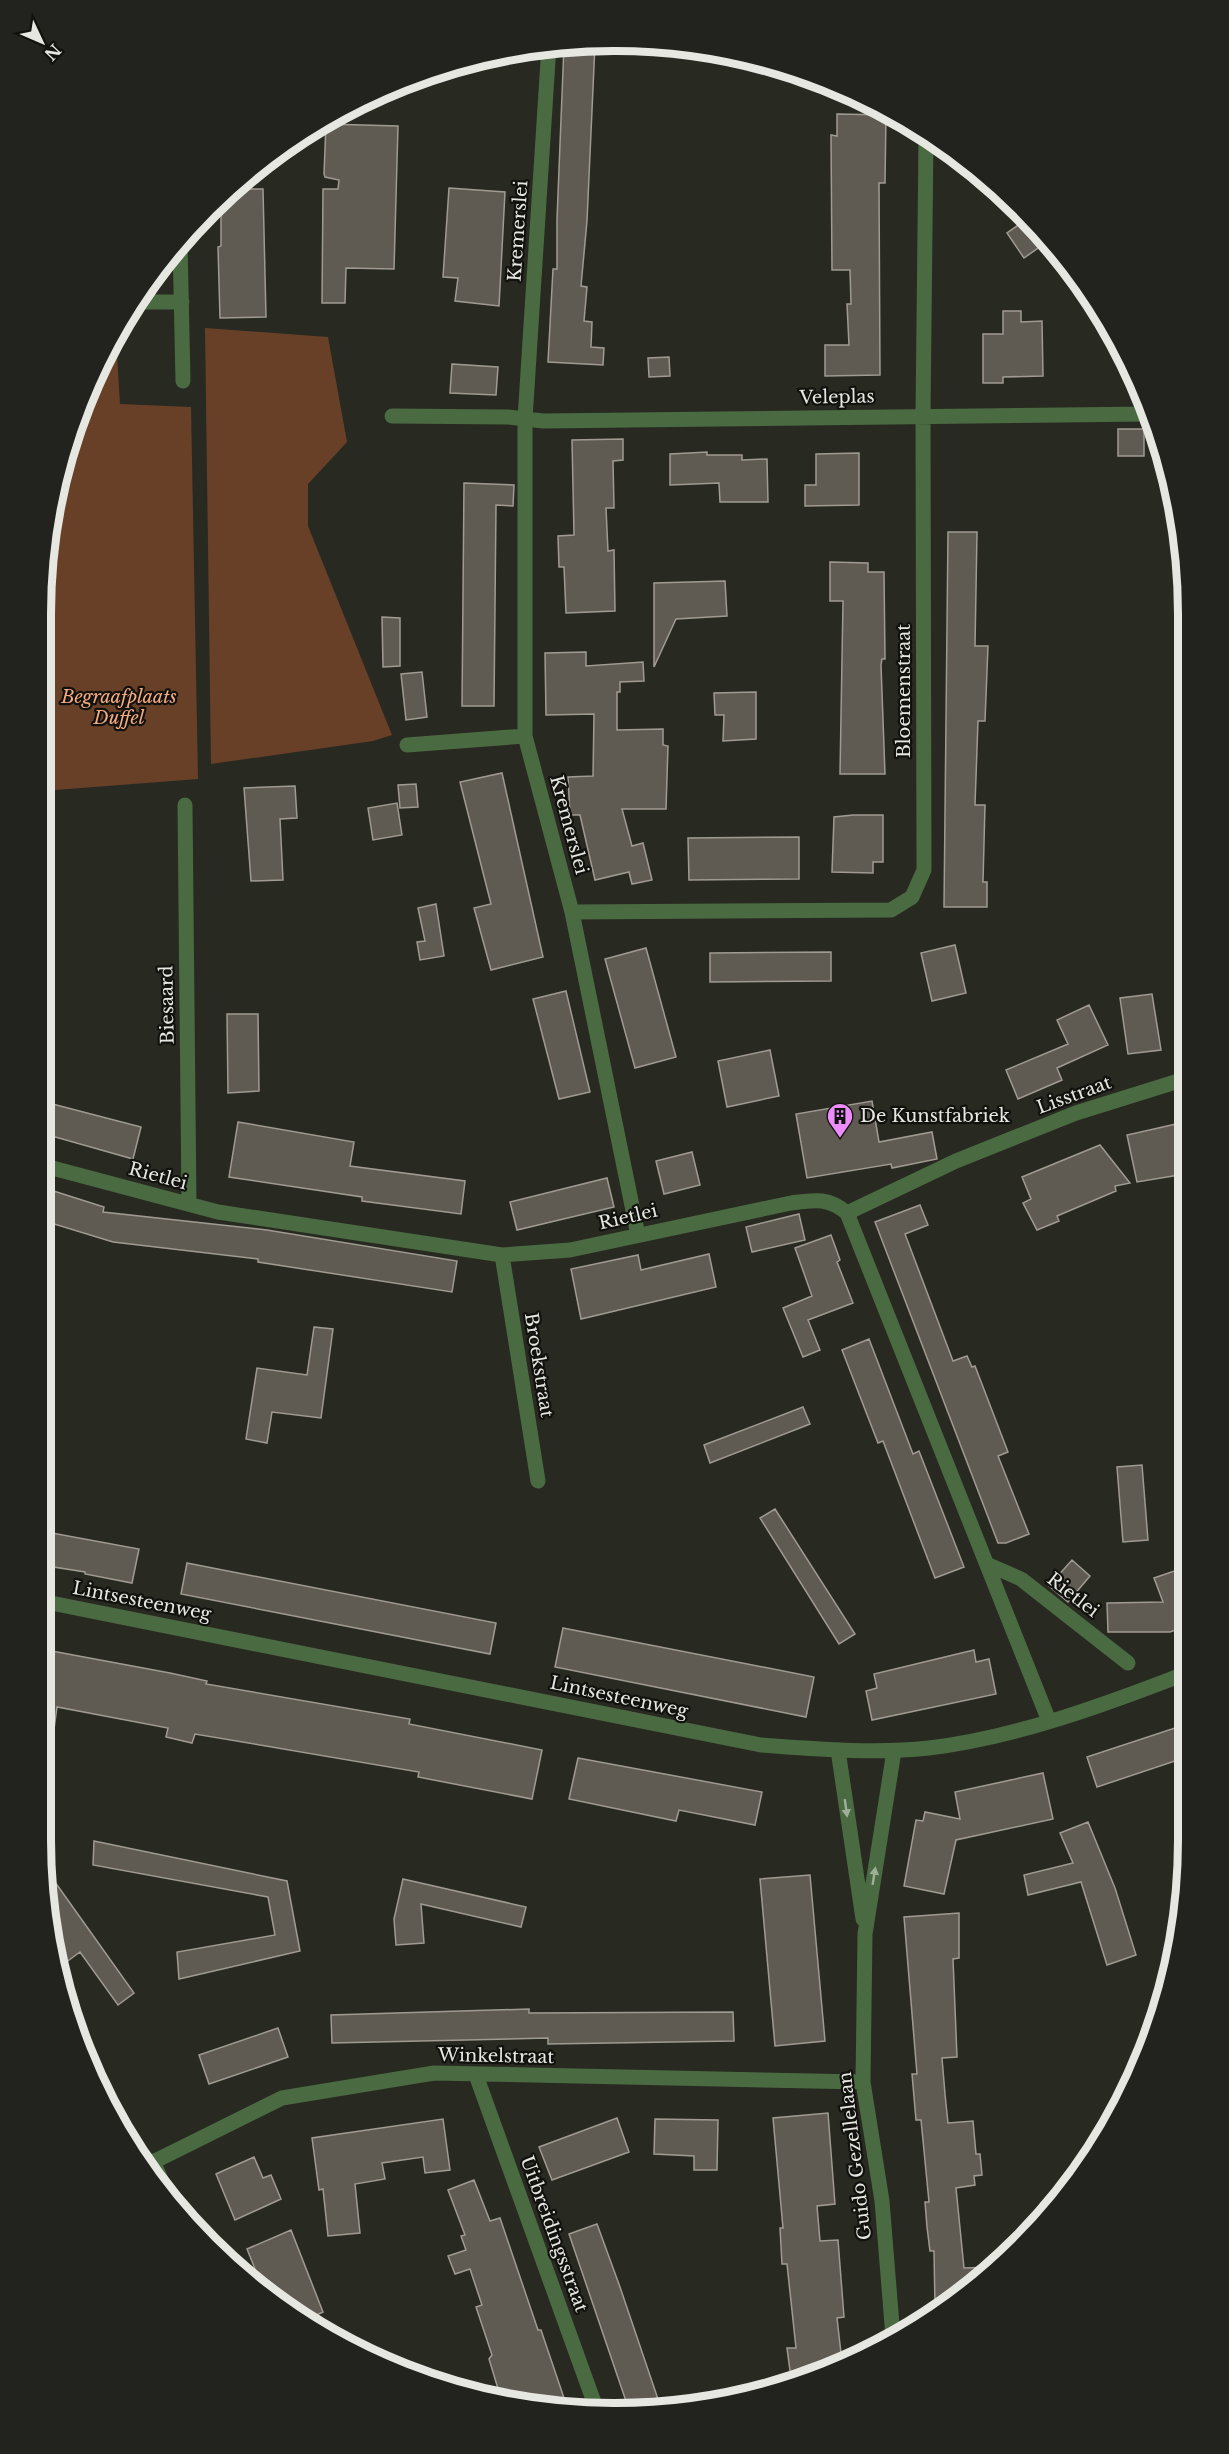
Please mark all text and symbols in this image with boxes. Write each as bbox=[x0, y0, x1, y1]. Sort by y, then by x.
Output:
north arrow bbox=[12, 12, 72, 72]
text: N bbox=[40, 40, 65, 65]
street label: Kremerslei bbox=[503, 180, 533, 282]
street label: Veleplas bbox=[798, 385, 875, 409]
street label: Bloemenstraat bbox=[893, 624, 915, 758]
park label: Begraafplaats Duffel bbox=[60, 686, 177, 729]
street label: Kremerslei bbox=[545, 773, 593, 877]
street label: Biesaard bbox=[155, 965, 179, 1045]
street label: Lisstraat bbox=[1034, 1071, 1114, 1119]
building icon: De Kunstfabriek bbox=[825, 1101, 855, 1139]
place label: De Kunstfabriek bbox=[860, 1105, 1010, 1127]
street label: Rietlei bbox=[126, 1158, 190, 1194]
street label: Rietlei bbox=[596, 1200, 660, 1234]
street label: Broekstraat bbox=[520, 1311, 558, 1419]
street label: Rietlei bbox=[1043, 1568, 1103, 1622]
street label: Lintsesteenweg bbox=[71, 1577, 213, 1625]
street label: Lintsesteenweg bbox=[548, 1672, 690, 1722]
one-way arrow bbox=[842, 1799, 851, 1818]
one-way arrow bbox=[869, 1867, 878, 1886]
street label: Winkelstraat bbox=[437, 2044, 555, 2068]
street label: Guido Gezellelaan bbox=[834, 2071, 876, 2241]
street label: Uitbreidingsstraat bbox=[515, 2153, 593, 2315]

